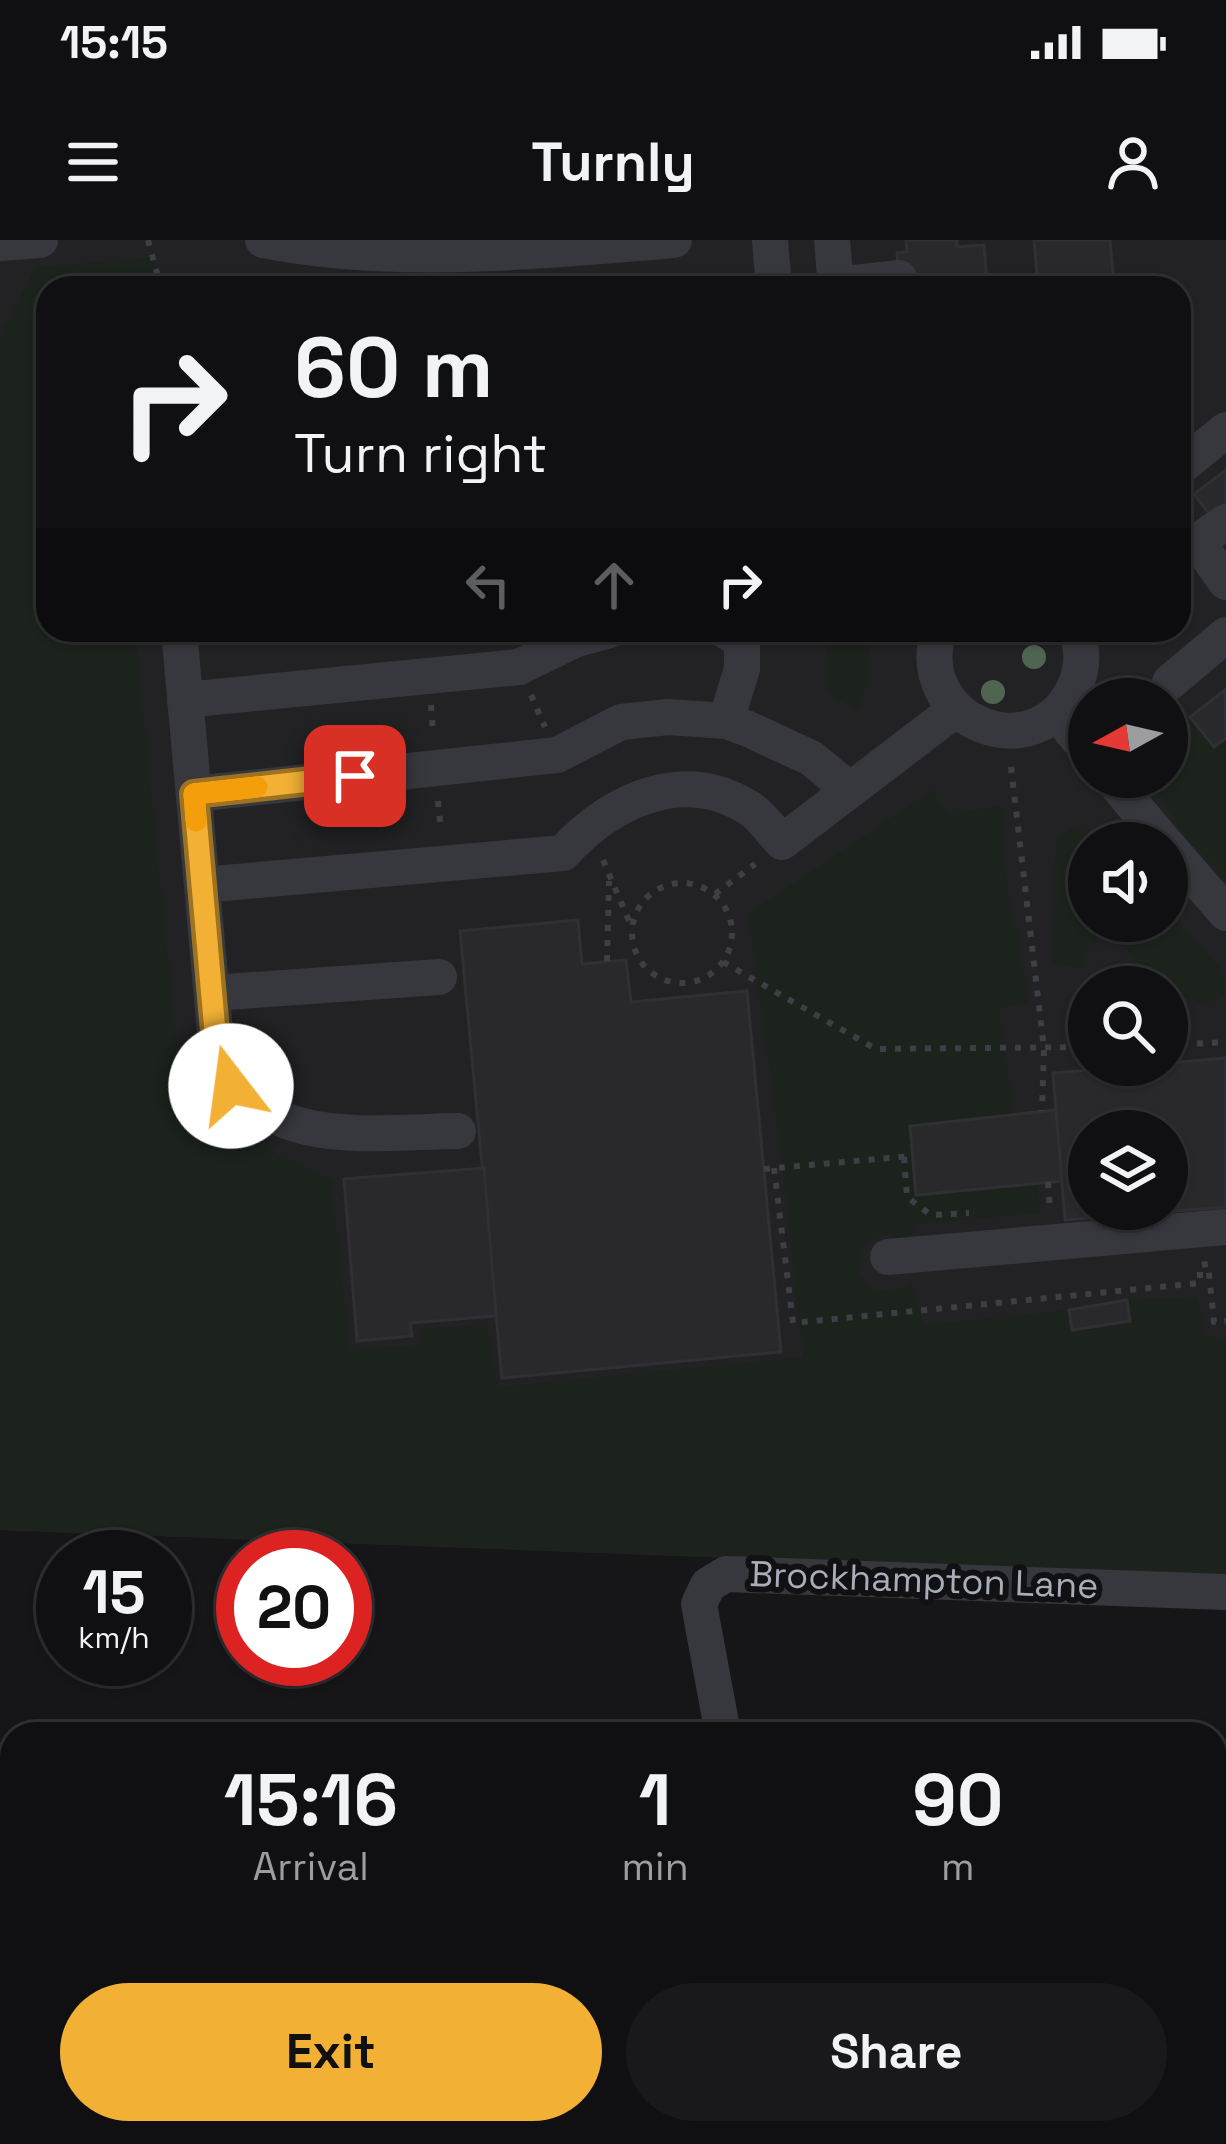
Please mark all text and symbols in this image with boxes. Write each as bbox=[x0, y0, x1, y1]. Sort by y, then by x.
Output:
text: 15:15 bbox=[60, 14, 168, 71]
text: Turnly bbox=[531, 128, 695, 197]
icon: menu bbox=[60, 129, 126, 195]
icon: person bbox=[1100, 129, 1166, 195]
text: 60 m bbox=[294, 314, 493, 422]
icon: right bbox=[96, 324, 252, 480]
text: Turn right bbox=[294, 419, 547, 488]
icon: left bbox=[455, 552, 521, 618]
icon: ahead bbox=[581, 552, 647, 618]
icon: right bbox=[707, 552, 773, 618]
north arrow bbox=[1068, 678, 1188, 798]
map controls bbox=[1068, 678, 1188, 1230]
pin bbox=[304, 725, 406, 827]
icon: arrive bbox=[322, 743, 388, 809]
button: sound bbox=[1068, 822, 1188, 942]
button: search bbox=[1068, 966, 1188, 1086]
position arrow bbox=[168, 1023, 294, 1149]
button: layers bbox=[1068, 1110, 1188, 1230]
speed limit sign: 20 bbox=[216, 1530, 372, 1686]
street label: Brockhampton Lane bbox=[749, 1551, 1099, 1609]
text: 15 bbox=[82, 1554, 146, 1631]
text: km/h bbox=[78, 1618, 150, 1657]
text: 15:16 bbox=[224, 1754, 398, 1846]
text: 1 bbox=[639, 1754, 671, 1846]
text: 90 bbox=[912, 1754, 1003, 1846]
text: Arrival bbox=[253, 1842, 369, 1891]
text: min bbox=[622, 1842, 689, 1891]
text: m bbox=[941, 1842, 975, 1891]
button: Exit bbox=[60, 1983, 602, 2121]
button: Share bbox=[626, 1983, 1167, 2121]

